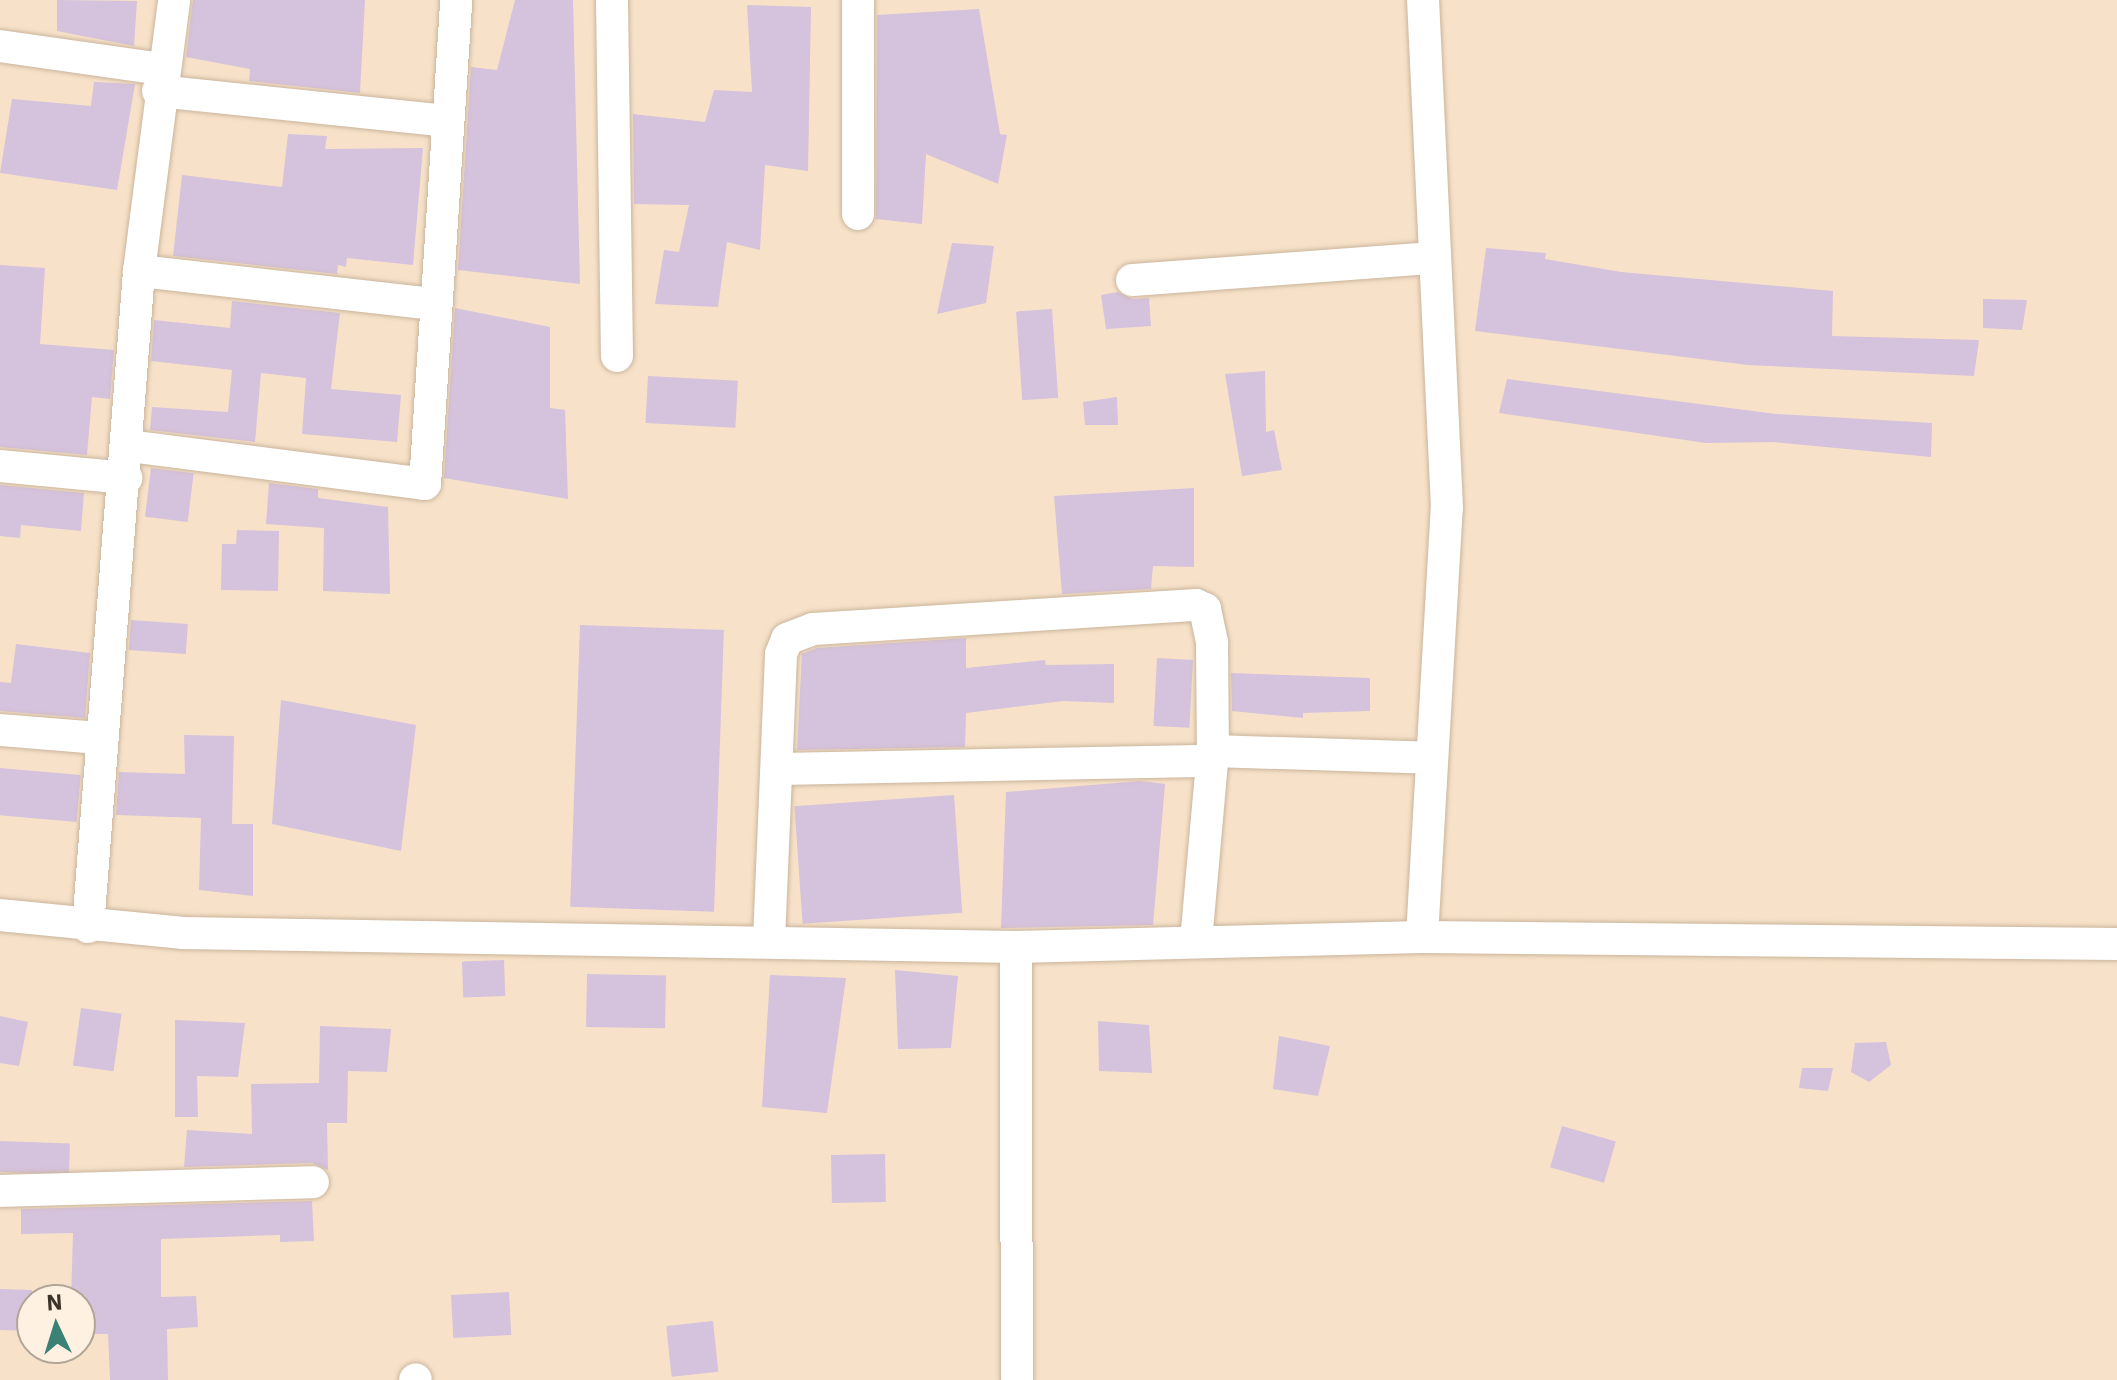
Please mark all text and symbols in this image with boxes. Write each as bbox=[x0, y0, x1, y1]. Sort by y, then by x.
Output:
north arrow bbox=[16, 1284, 96, 1364]
text: N bbox=[45, 1287, 63, 1317]

